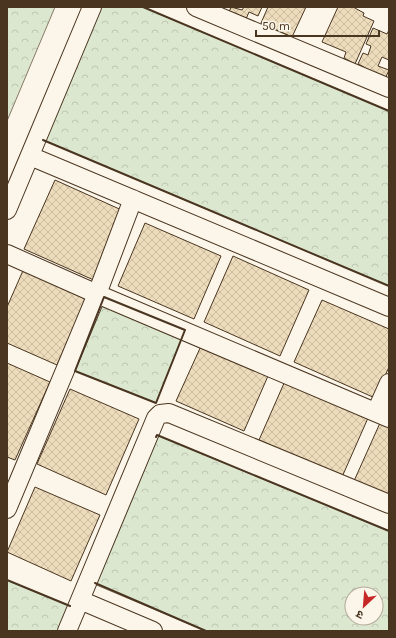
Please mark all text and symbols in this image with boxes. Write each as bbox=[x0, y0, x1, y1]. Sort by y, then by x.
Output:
scale bar bbox=[256, 12, 379, 38]
text: 50 m bbox=[262, 19, 290, 33]
north arrow bbox=[344, 586, 384, 626]
text: उ bbox=[354, 607, 366, 622]

